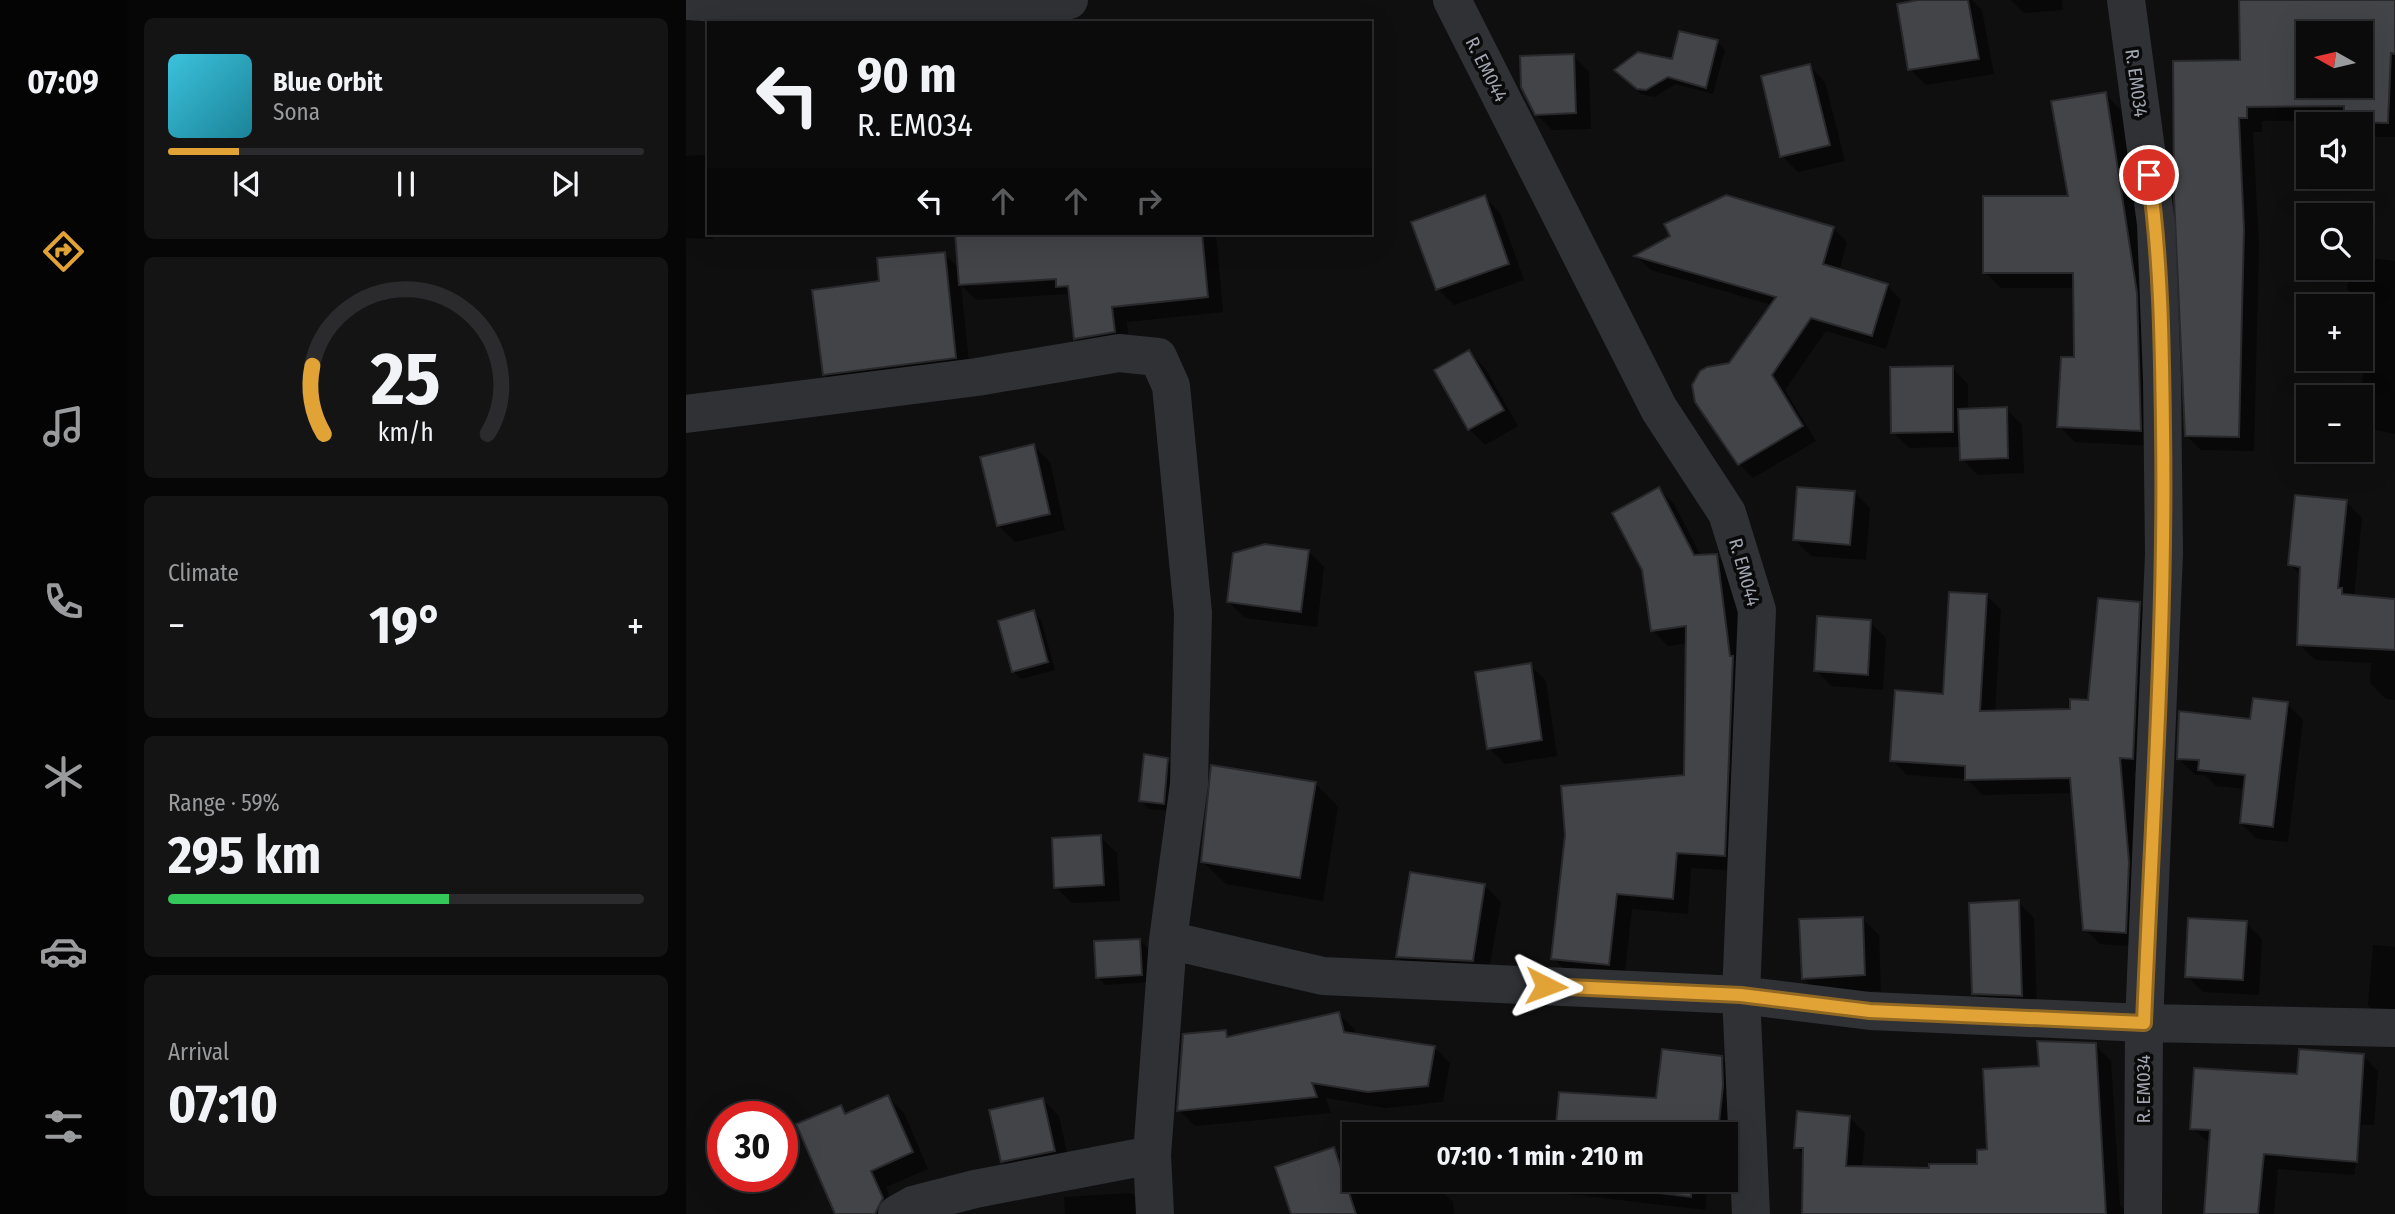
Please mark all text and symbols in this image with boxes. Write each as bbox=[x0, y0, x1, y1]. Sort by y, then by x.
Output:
north arrow bbox=[2296, 21, 2373, 98]
map controls bbox=[2296, 21, 2373, 462]
street label: R. EM044 bbox=[1461, 33, 1513, 105]
text: 90 m bbox=[857, 46, 957, 105]
street label: R. EM034 bbox=[2120, 47, 2153, 119]
icon: left bbox=[742, 49, 833, 140]
text: 07:09 bbox=[27, 63, 99, 101]
text: Blue Orbit bbox=[273, 67, 383, 98]
text: Sona bbox=[273, 98, 320, 126]
text: R. EM034 bbox=[857, 106, 973, 144]
button: sound bbox=[2296, 112, 2373, 189]
pin bbox=[2119, 145, 2179, 205]
icon: arrive bbox=[2130, 156, 2168, 194]
icon: previous bbox=[228, 165, 266, 203]
icon: pause bbox=[387, 165, 425, 203]
icon: next bbox=[546, 165, 584, 203]
icon: left bbox=[911, 182, 949, 220]
icon: ahead bbox=[984, 182, 1022, 220]
icon: ahead bbox=[1057, 182, 1095, 220]
icon: right bbox=[1130, 182, 1168, 220]
button: search bbox=[2296, 203, 2373, 280]
icon: directions bbox=[39, 227, 88, 276]
button: + bbox=[2296, 294, 2373, 371]
text: 25 bbox=[370, 336, 441, 423]
button: − bbox=[2296, 385, 2373, 462]
icon: music bbox=[39, 402, 88, 451]
text: km/h bbox=[378, 418, 434, 448]
street label: R. EM044 bbox=[1724, 536, 1765, 609]
text: Climate bbox=[168, 559, 239, 587]
icon: phone bbox=[39, 577, 88, 626]
text: 19° bbox=[369, 594, 443, 657]
text: − bbox=[168, 603, 185, 649]
text: + bbox=[627, 603, 644, 649]
icon: climate bbox=[39, 752, 88, 801]
text: Range · 59% bbox=[168, 789, 280, 817]
text: 295 km bbox=[168, 824, 321, 887]
icon: car bbox=[39, 927, 88, 976]
position arrow bbox=[1509, 949, 1583, 1023]
text: Arrival bbox=[168, 1038, 229, 1066]
street label: R. EM034 bbox=[2132, 1055, 2155, 1123]
text: 07:10 bbox=[168, 1073, 278, 1136]
speed limit sign: 30 bbox=[707, 1101, 798, 1192]
icon: filters bbox=[39, 1102, 88, 1151]
text: 07:10 · 1 min · 210 m bbox=[1436, 1141, 1644, 1172]

